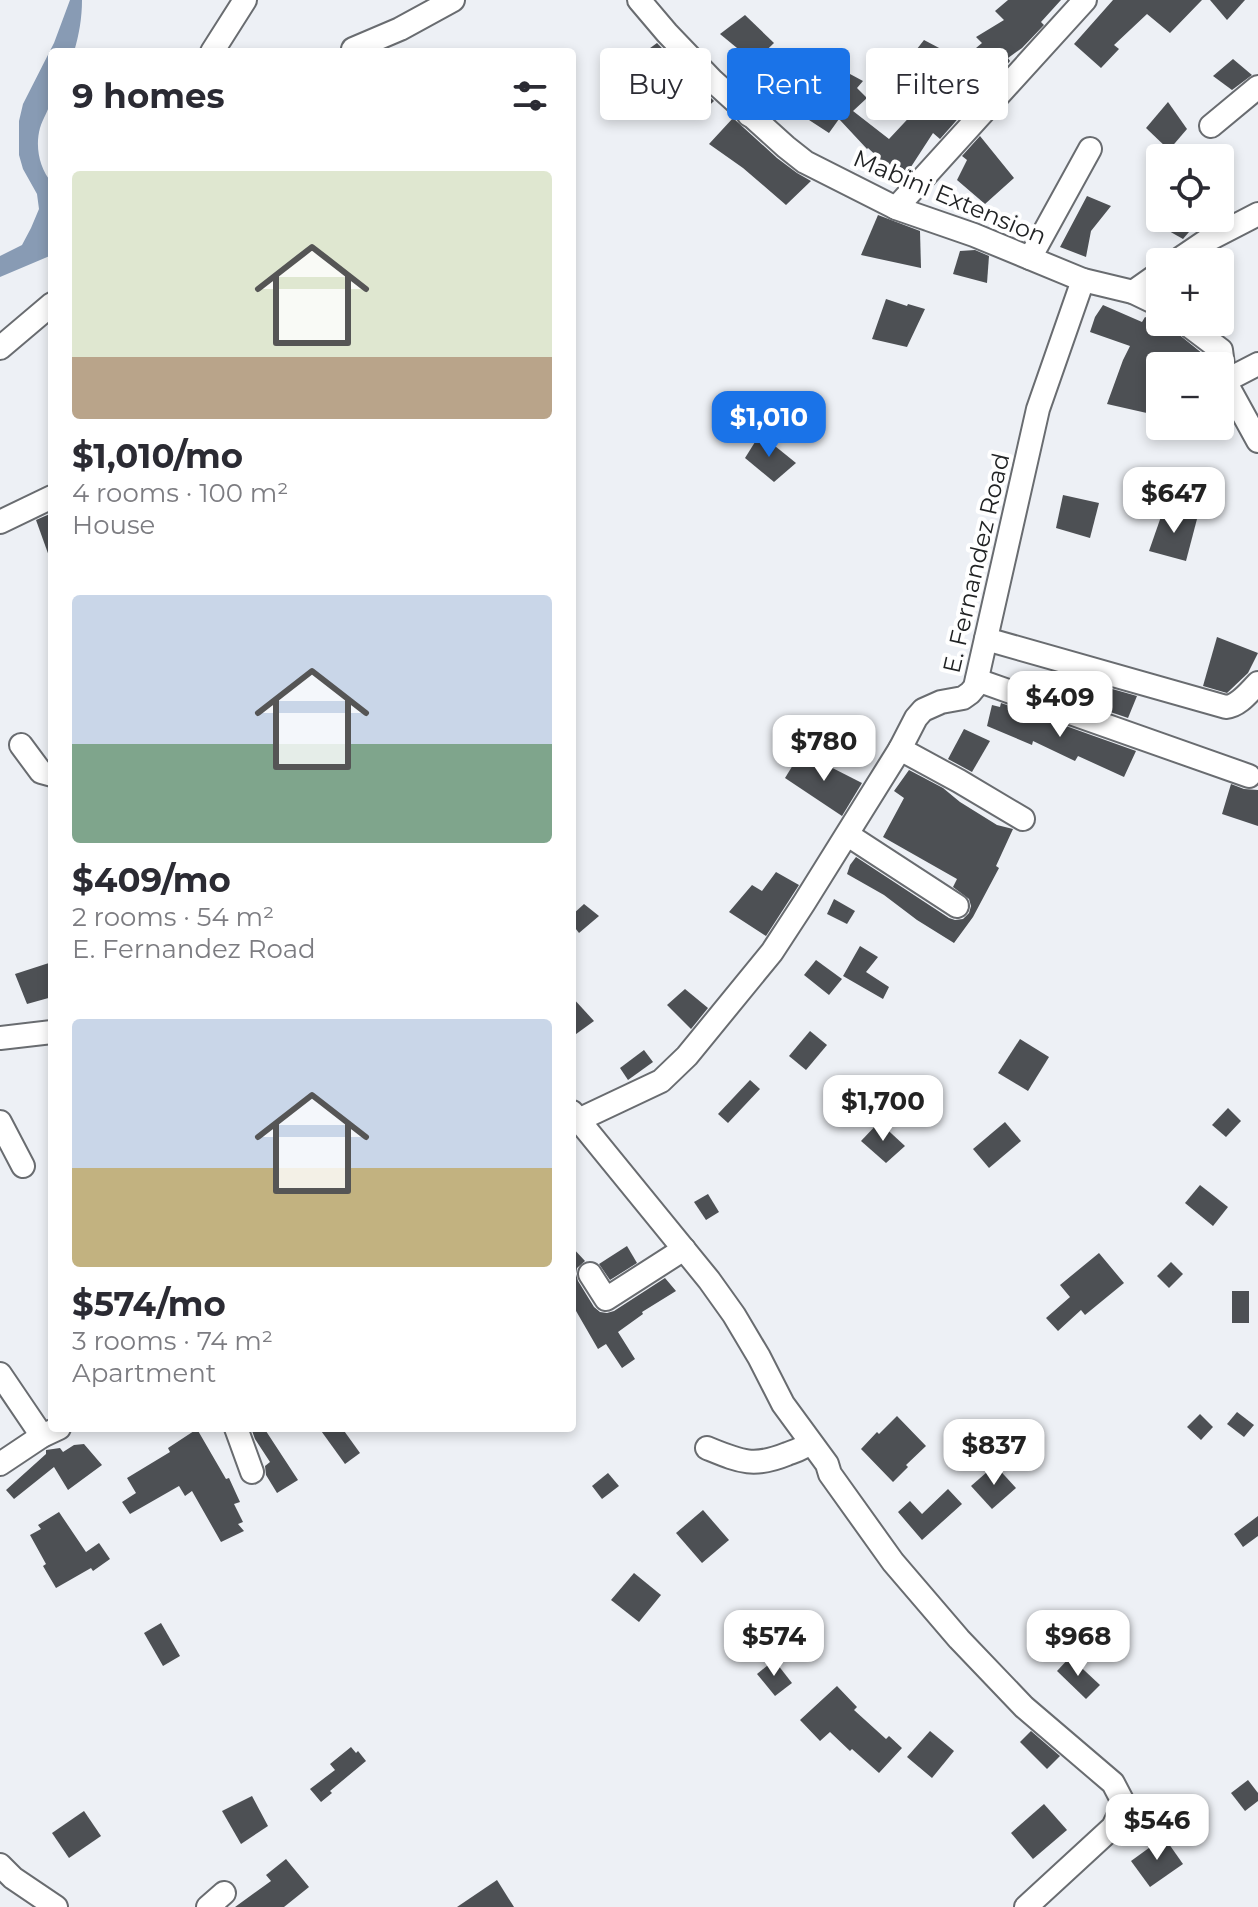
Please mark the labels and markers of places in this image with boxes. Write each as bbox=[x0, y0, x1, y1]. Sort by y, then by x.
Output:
pin: $1,010 bbox=[704, 391, 834, 459]
pin: $647 bbox=[1127, 467, 1221, 535]
pin: $409 bbox=[1013, 671, 1107, 739]
pin: $780 bbox=[777, 715, 871, 783]
pin: $1,700 bbox=[818, 1075, 948, 1143]
pin: $837 bbox=[947, 1419, 1041, 1487]
pin: $574 bbox=[727, 1610, 821, 1678]
pin: $968 bbox=[1031, 1610, 1125, 1678]
pin: $546 bbox=[1110, 1794, 1204, 1862]

